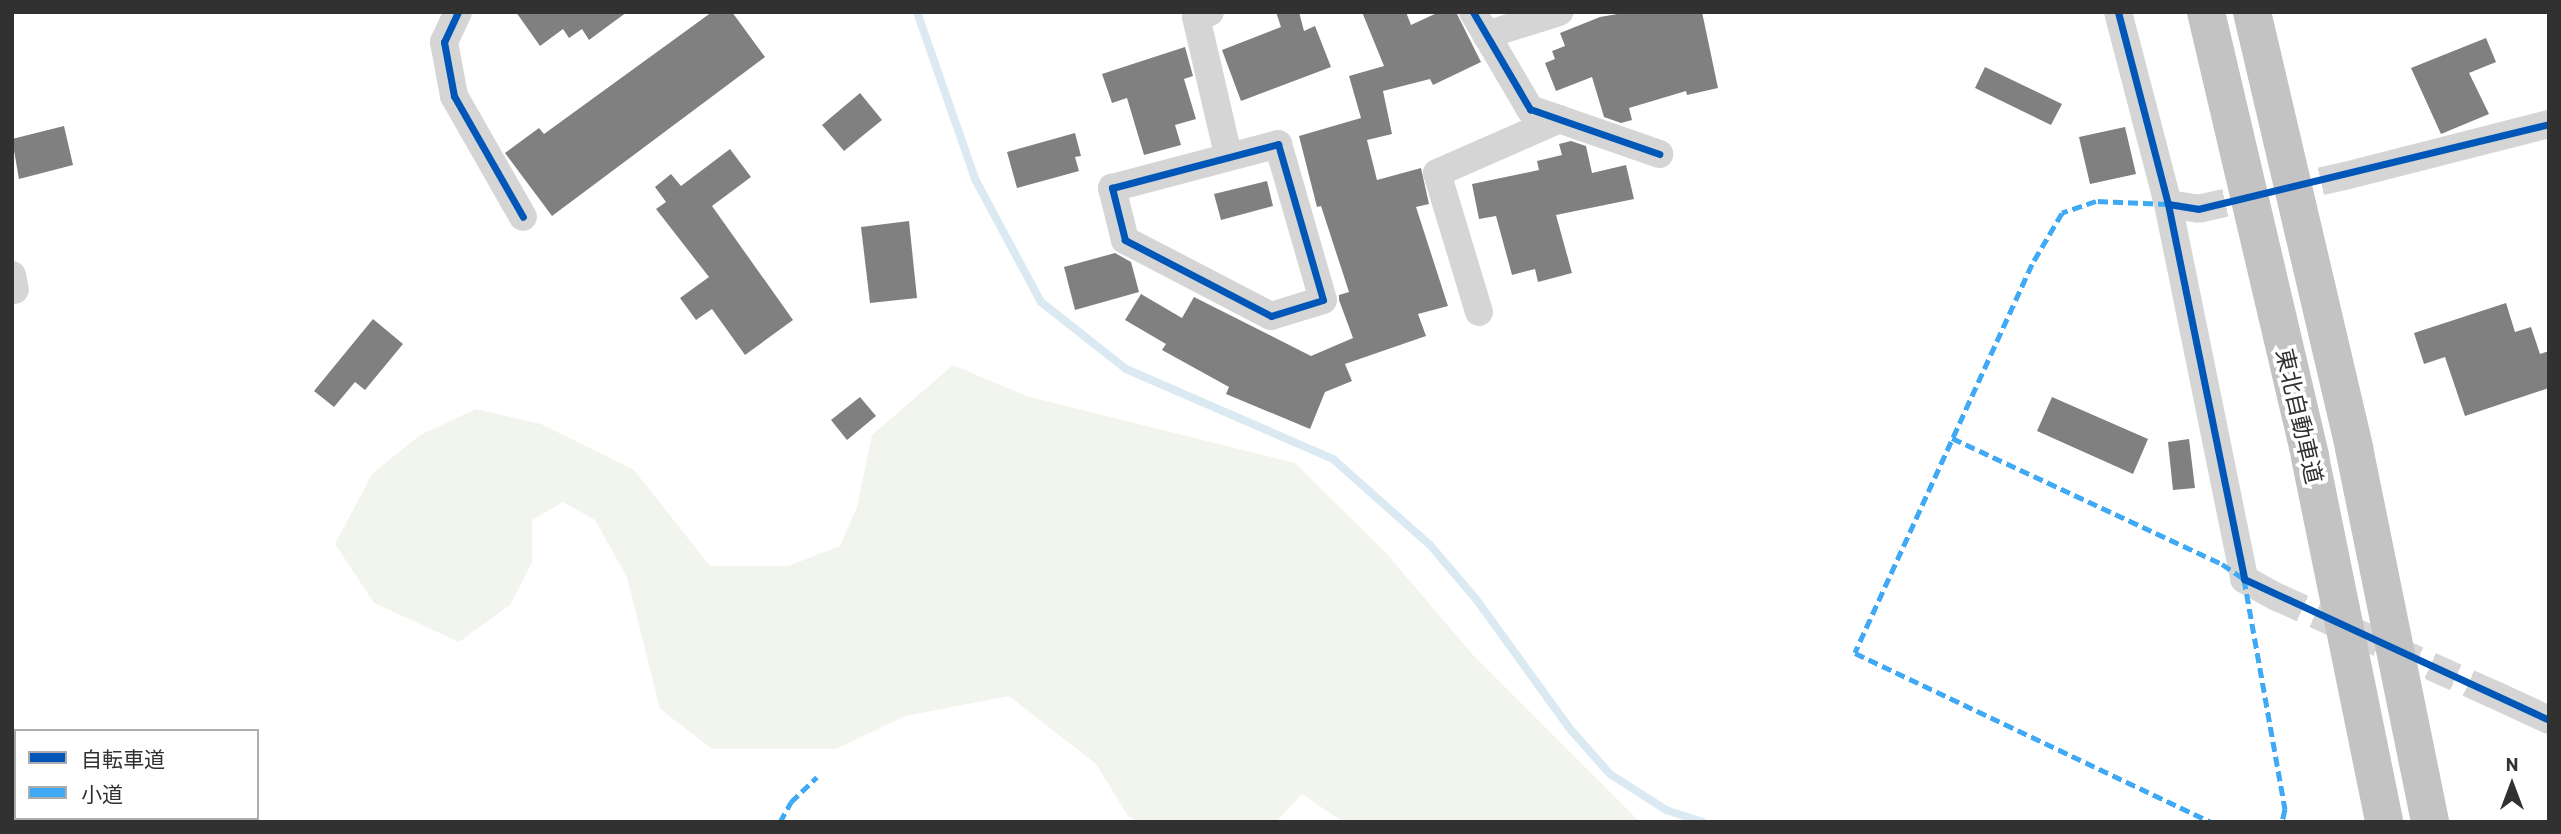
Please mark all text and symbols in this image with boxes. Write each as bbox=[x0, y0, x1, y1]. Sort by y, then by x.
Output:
street label: 東北自動車道 bbox=[2271, 346, 2329, 486]
legend bbox=[14, 729, 259, 820]
text: 自転車道 bbox=[81, 746, 165, 771]
north arrow bbox=[2477, 750, 2547, 820]
text: N bbox=[2506, 752, 2518, 775]
text: 小道 bbox=[81, 781, 123, 806]

